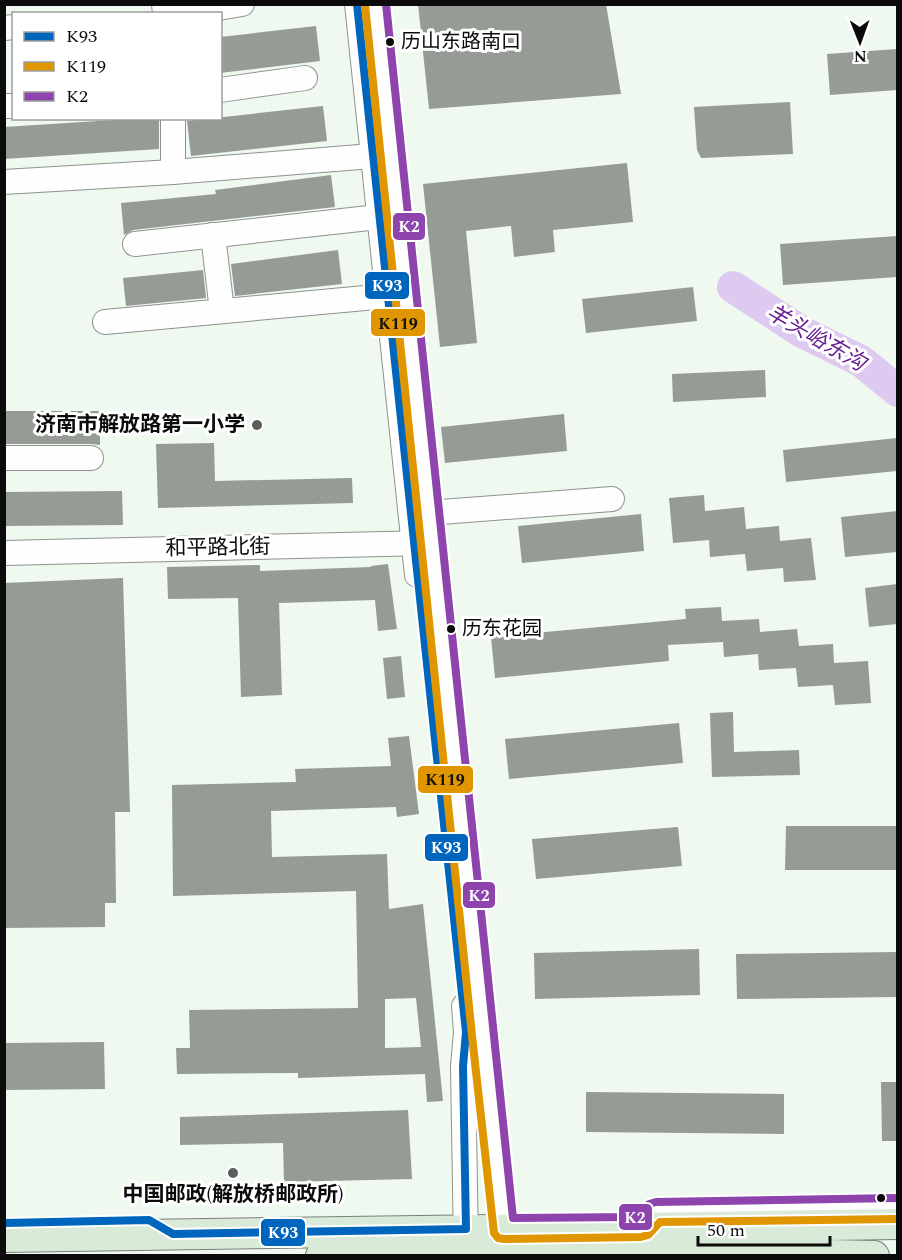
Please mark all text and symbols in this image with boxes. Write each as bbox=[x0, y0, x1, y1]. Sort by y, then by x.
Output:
legend bbox=[12, 12, 222, 120]
north arrow bbox=[830, 12, 890, 72]
text: K93 bbox=[66, 23, 97, 50]
place label: 历山东路南口 bbox=[401, 27, 521, 57]
marker: 历山东路南口 bbox=[384, 36, 396, 48]
text: N bbox=[854, 44, 867, 68]
text: K119 bbox=[66, 53, 106, 80]
text: K2 bbox=[66, 83, 88, 110]
line badge: K2 bbox=[392, 212, 426, 241]
text: K2 bbox=[398, 215, 420, 239]
line badge: K93 bbox=[364, 271, 410, 300]
text: K93 bbox=[372, 274, 402, 298]
water label: 羊头峪东沟 bbox=[760, 296, 874, 381]
line badge: K119 bbox=[370, 308, 426, 337]
text: K119 bbox=[378, 312, 418, 336]
place label: 济南市解放路第一小学 bbox=[35, 409, 245, 441]
marker: 济南市解放路第一小学 bbox=[250, 418, 264, 432]
street label: 和平路北街 bbox=[165, 531, 271, 565]
place label: 历东花园 bbox=[462, 614, 542, 644]
marker: 历东花园 bbox=[445, 623, 457, 635]
line badge: K119 bbox=[417, 765, 474, 794]
text: K119 bbox=[425, 768, 465, 792]
line badge: K93 bbox=[424, 833, 469, 862]
text: K93 bbox=[431, 836, 461, 860]
line badge: K2 bbox=[462, 881, 496, 909]
text: K2 bbox=[468, 884, 490, 908]
marker: 中国邮政(解放桥邮政所) bbox=[226, 1166, 240, 1180]
place label: 中国邮政(解放桥邮政所) bbox=[122, 1179, 344, 1211]
unlabelled marker bbox=[875, 1192, 887, 1204]
line badge: K2 bbox=[618, 1203, 653, 1231]
text: K2 bbox=[624, 1206, 646, 1230]
scale bar bbox=[698, 1209, 830, 1247]
text: 50 m bbox=[707, 1217, 745, 1244]
line badge: K93 bbox=[260, 1218, 306, 1247]
text: K93 bbox=[268, 1221, 298, 1245]

